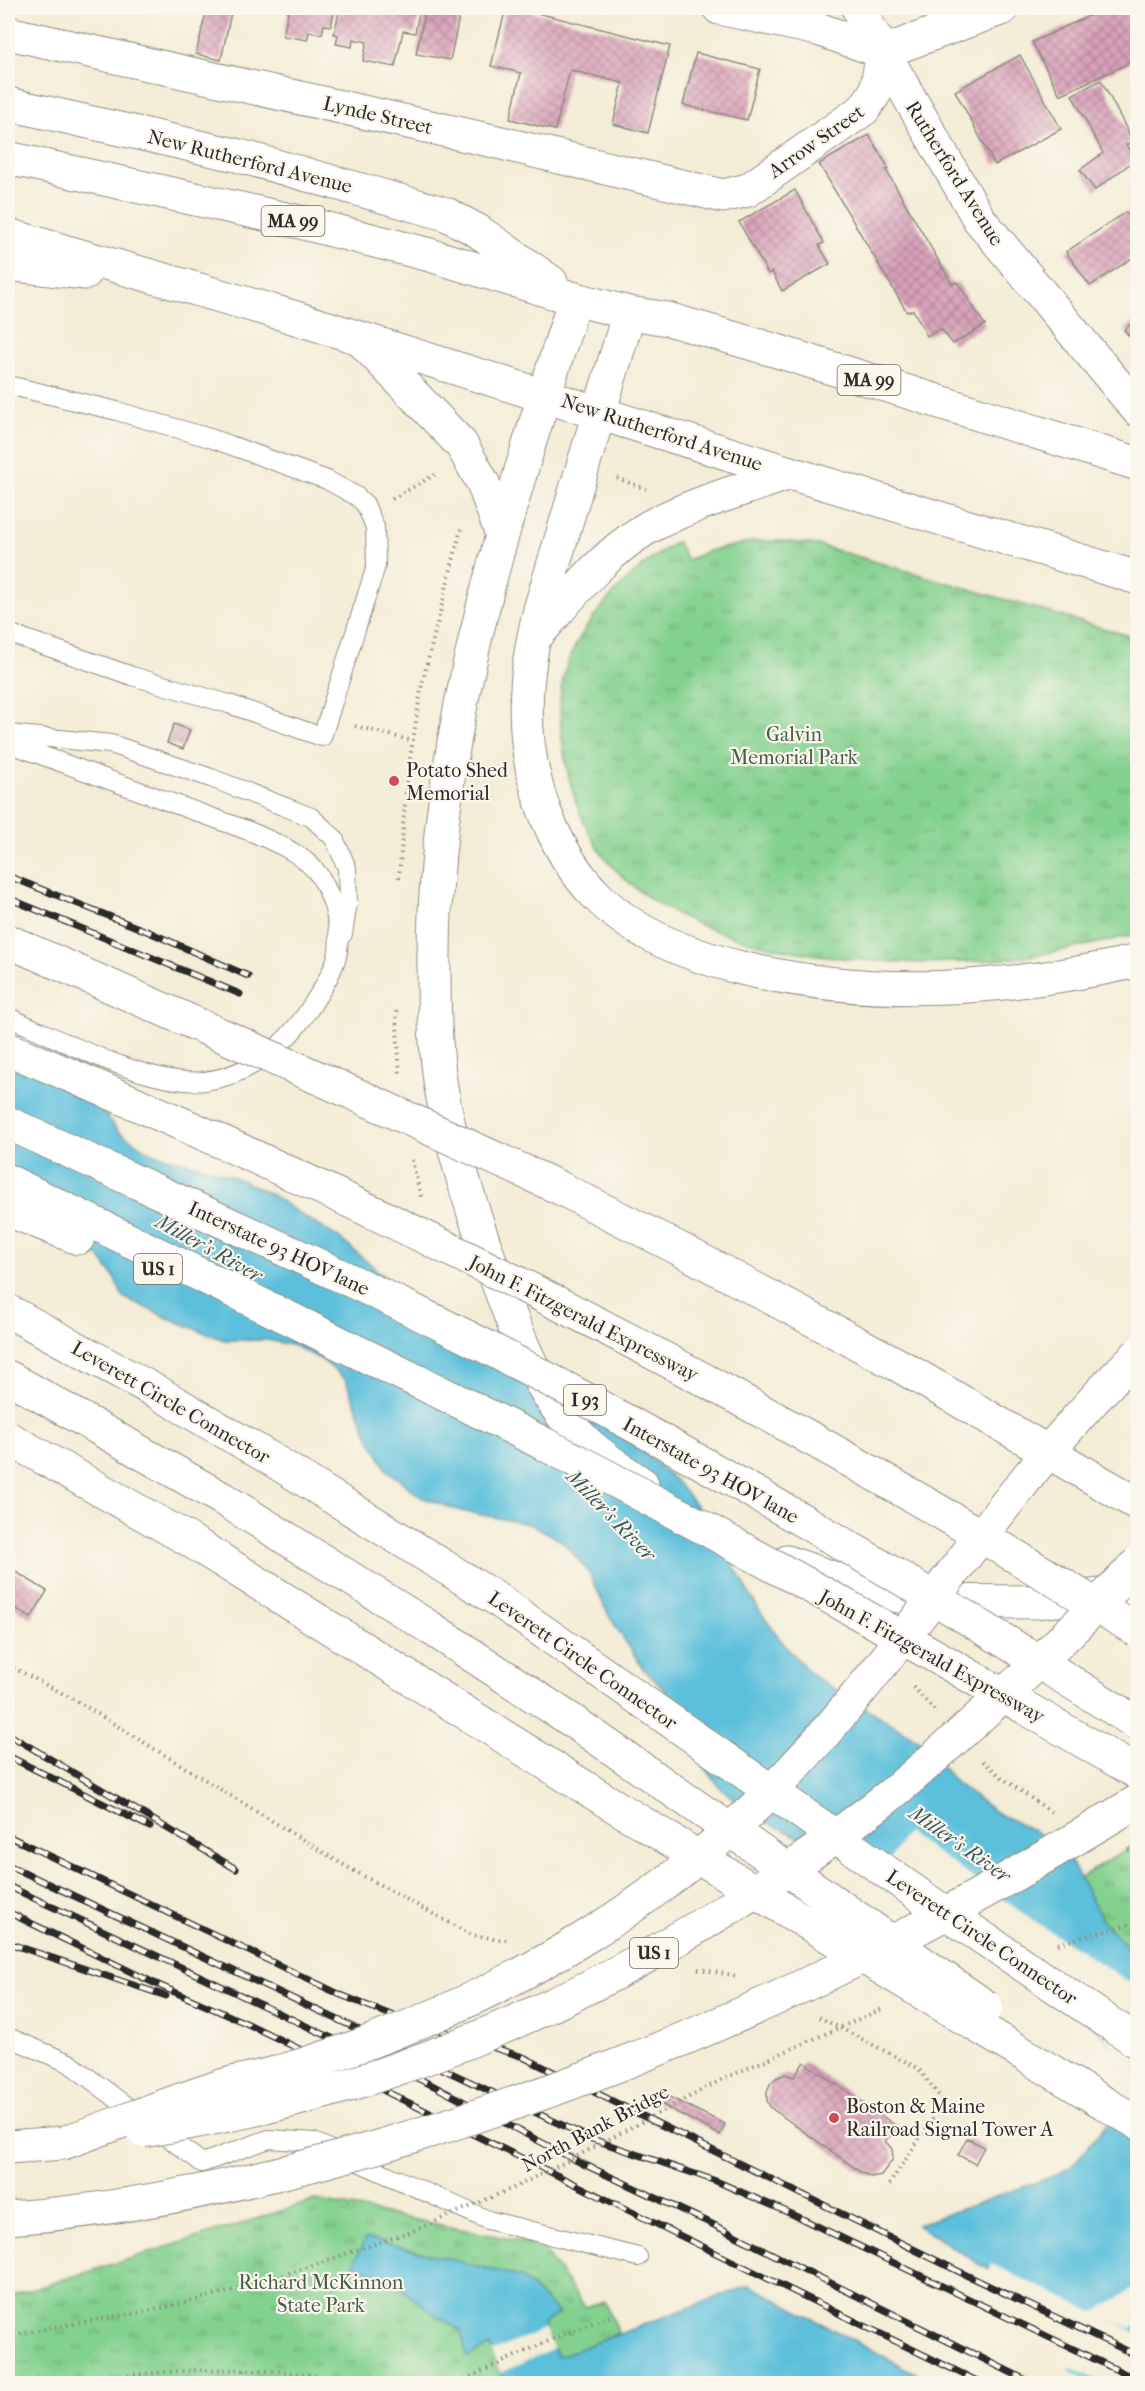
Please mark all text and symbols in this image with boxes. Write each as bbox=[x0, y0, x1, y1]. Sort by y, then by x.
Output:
street label: Lynde Street bbox=[321, 92, 435, 139]
street label: Rutherford Avenue bbox=[901, 97, 1008, 250]
street label: Arrow Street bbox=[763, 100, 869, 183]
street label: New Rutherford Avenue bbox=[145, 125, 355, 198]
road number: MA 99 bbox=[262, 206, 324, 236]
road number: MA 99 bbox=[838, 365, 900, 395]
street label: New Rutherford Avenue bbox=[558, 389, 765, 476]
park label: Galvin Memorial Park bbox=[730, 723, 859, 769]
place label: Potato Shed Memorial bbox=[406, 759, 509, 805]
marker: Potato Shed Memorial bbox=[387, 774, 401, 788]
street label: Interstate 93 HOV lane bbox=[185, 1196, 373, 1301]
water label: Miller's River bbox=[150, 1208, 268, 1288]
street label: John F. Fitzgerald Expressway bbox=[464, 1250, 703, 1387]
road number: US 1 bbox=[134, 1254, 182, 1284]
street label: Leverett Circle Connector bbox=[68, 1336, 274, 1469]
road number: I 93 bbox=[564, 1385, 606, 1415]
street label: Interstate 93 HOV lane bbox=[619, 1413, 803, 1528]
water label: Miller's River bbox=[560, 1463, 662, 1567]
street label: John F. Fitzgerald Expressway bbox=[813, 1584, 1050, 1729]
street label: Leverett Circle Connector bbox=[484, 1586, 682, 1735]
water label: Miller's River bbox=[903, 1799, 1017, 1889]
street label: Leverett Circle Connector bbox=[882, 1865, 1082, 2010]
road number: US 1 bbox=[630, 1938, 678, 1968]
street label: North Bank Bridge bbox=[518, 2080, 673, 2177]
place label: Boston & Maine Railroad Signal Tower A bbox=[846, 2095, 1055, 2141]
marker: Boston & Maine Railroad Signal Tower A bbox=[827, 2111, 841, 2125]
park label: Richard McKinnon State Park bbox=[239, 2271, 404, 2317]

